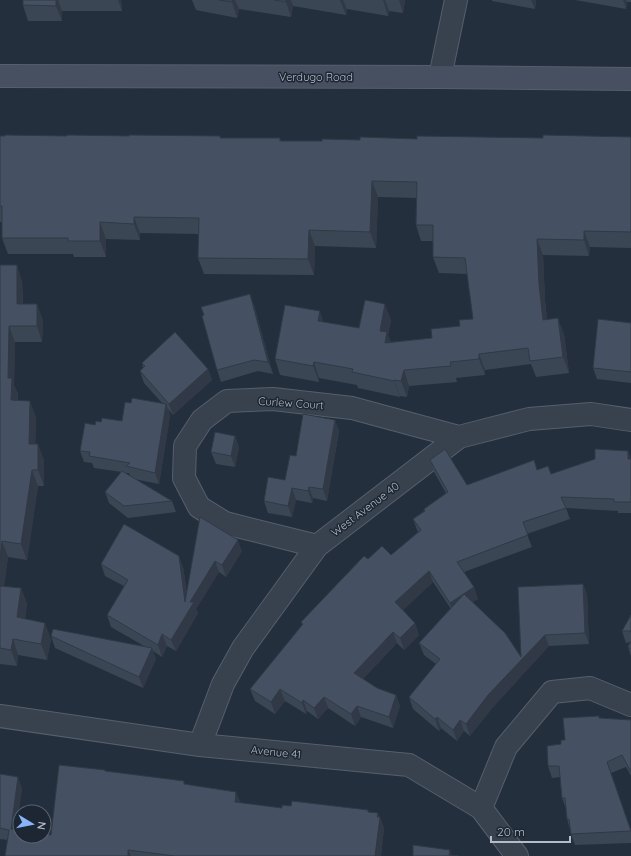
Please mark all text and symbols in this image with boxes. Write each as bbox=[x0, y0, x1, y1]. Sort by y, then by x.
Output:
street label: Verdugo Road bbox=[279, 70, 353, 84]
street label: Curlew Court bbox=[258, 394, 324, 412]
street label: West Avenue 40 bbox=[328, 479, 402, 539]
street label: Avenue 41 bbox=[250, 742, 302, 762]
north arrow bbox=[12, 804, 52, 844]
scale bar bbox=[491, 818, 570, 844]
text: N bbox=[34, 821, 49, 831]
text: 20 m bbox=[497, 824, 525, 839]

